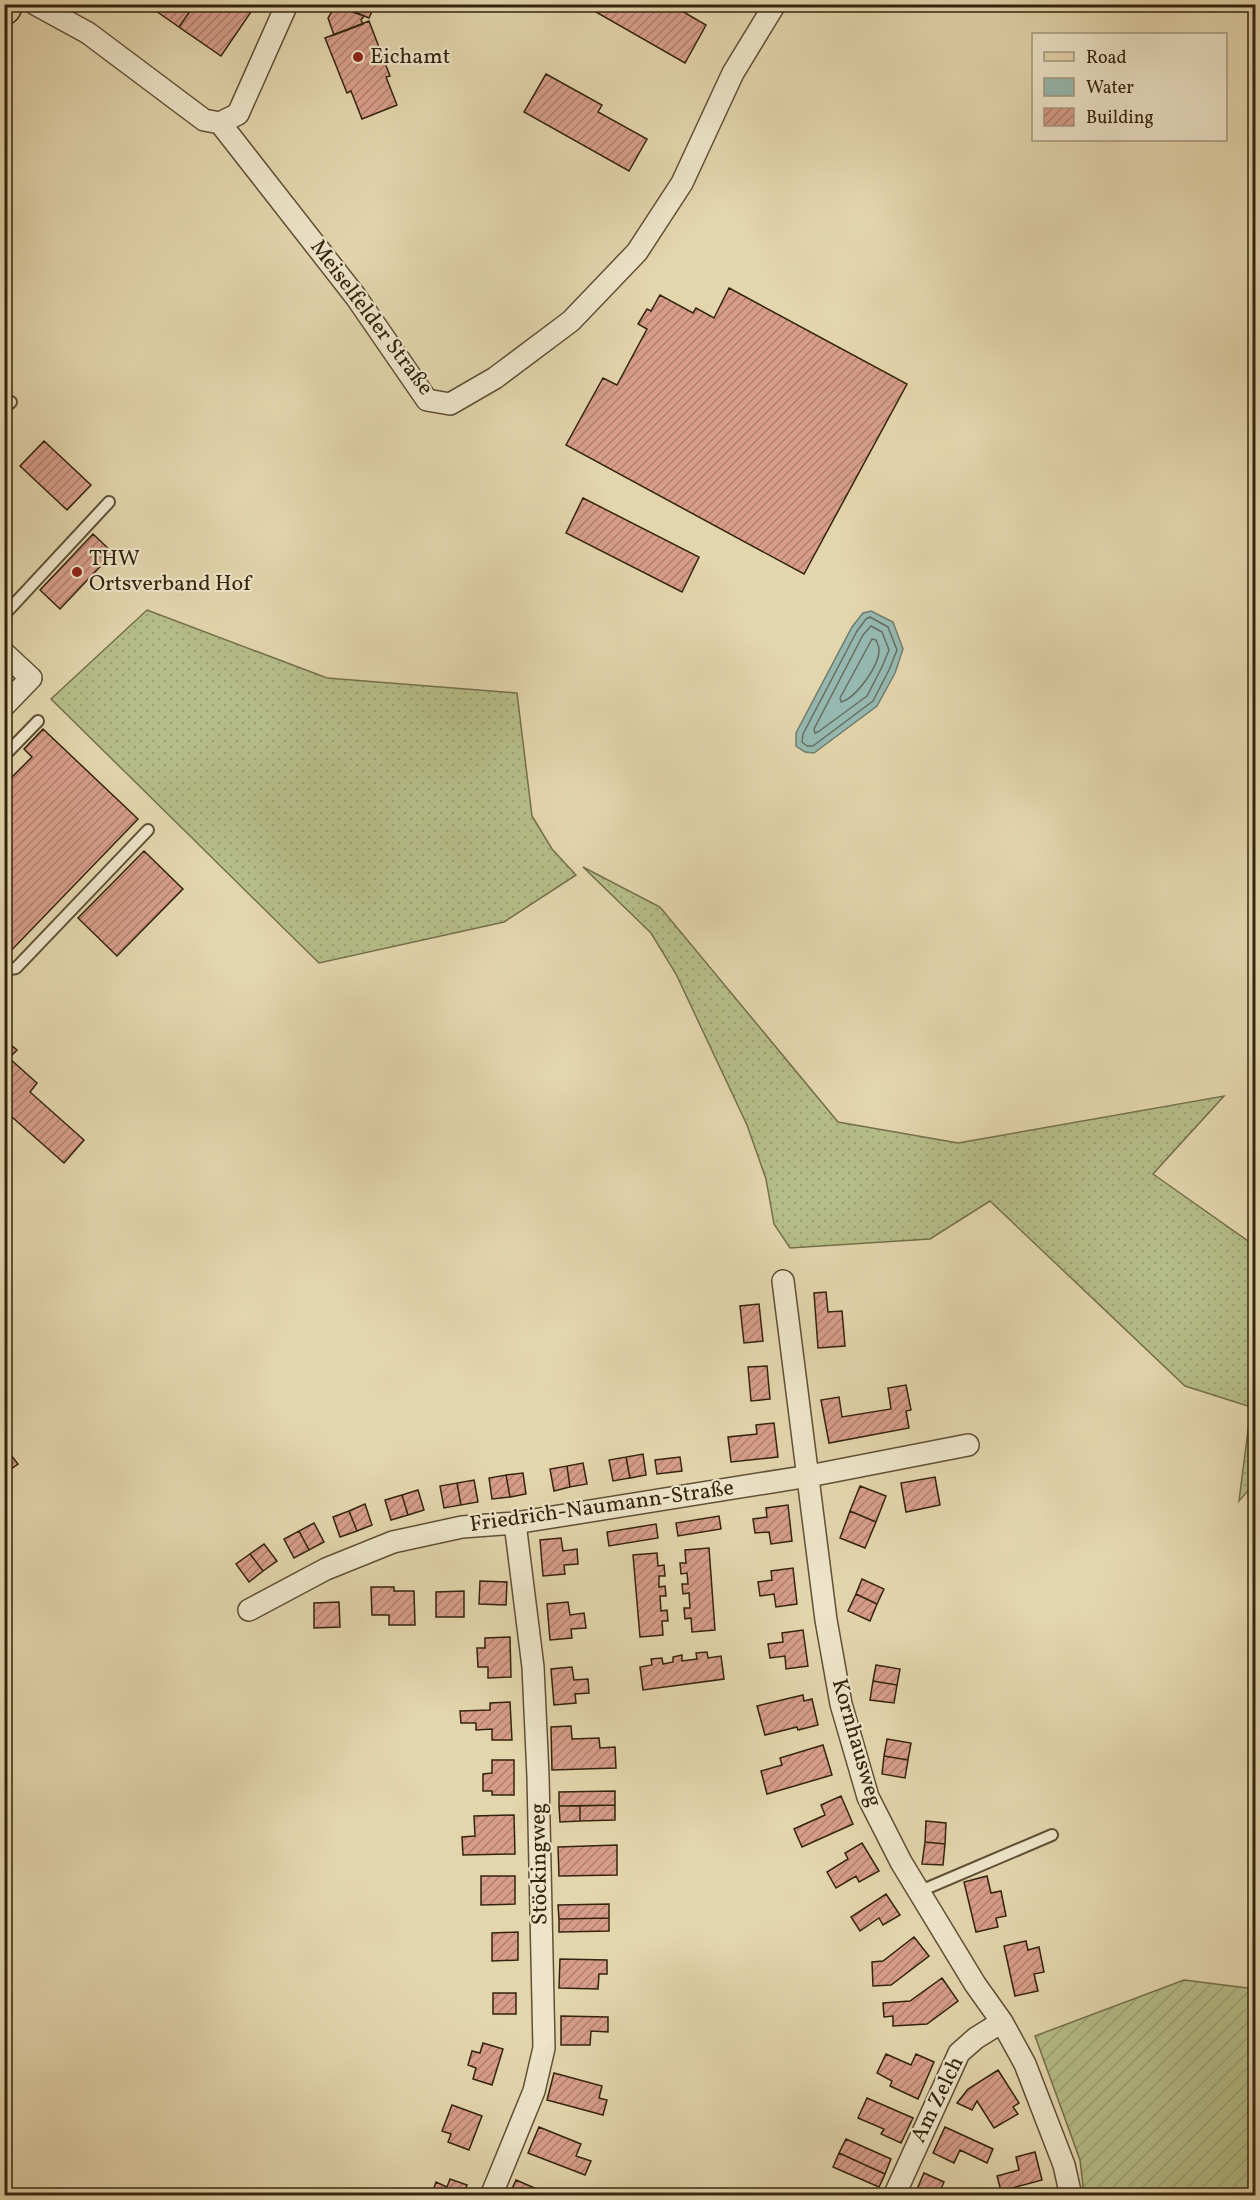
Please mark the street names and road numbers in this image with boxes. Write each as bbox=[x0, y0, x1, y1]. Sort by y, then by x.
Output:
street label: Meiselfelder Straße bbox=[302, 234, 440, 402]
street label: Friedrich-Naumann-Straße bbox=[468, 1473, 736, 1541]
street label: Kornhausweg bbox=[823, 1675, 889, 1811]
street label: Stöckingweg bbox=[523, 1803, 557, 1925]
street label: Am Zelch bbox=[904, 2052, 972, 2148]

